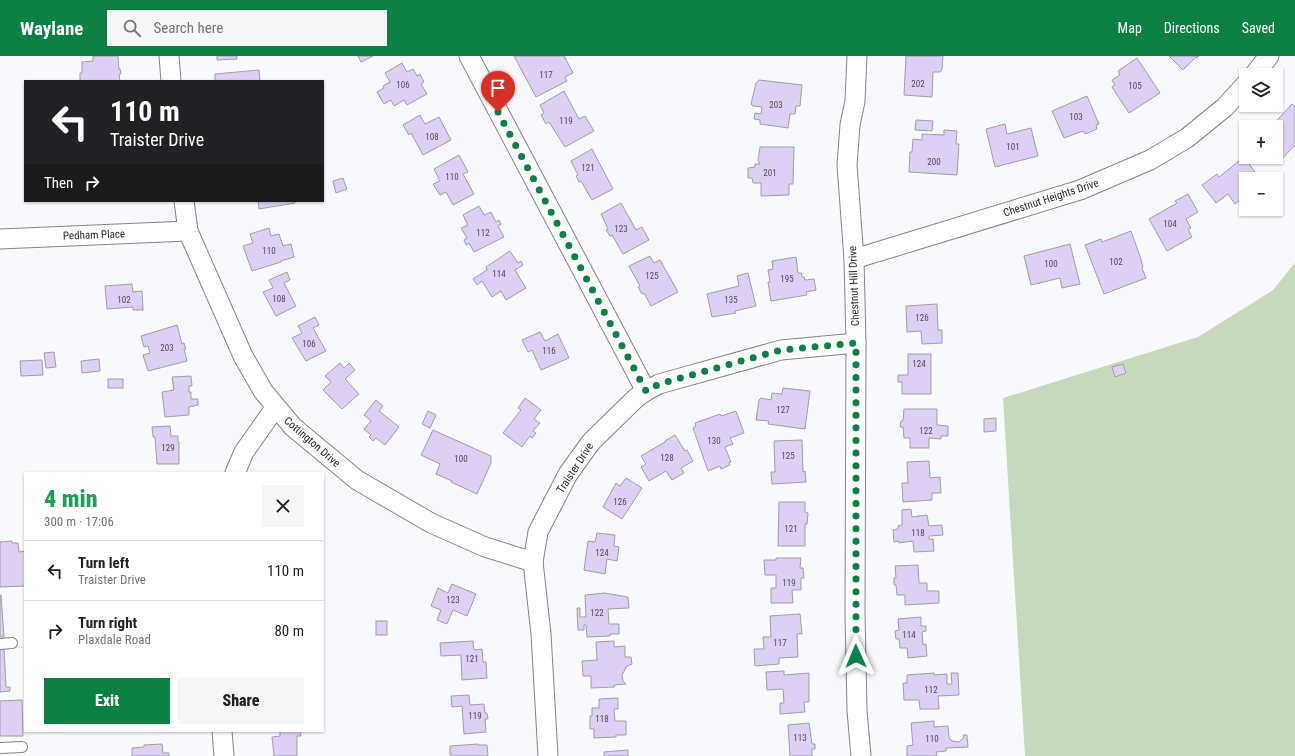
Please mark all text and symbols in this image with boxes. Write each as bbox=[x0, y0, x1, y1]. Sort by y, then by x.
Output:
search box bbox=[107, 10, 387, 46]
text: Waylane bbox=[20, 17, 83, 40]
icon: search bbox=[121, 17, 143, 39]
text: Search here bbox=[153, 19, 223, 37]
text: Map bbox=[1118, 20, 1142, 36]
text: Directions bbox=[1164, 20, 1220, 36]
text: Saved bbox=[1242, 20, 1275, 36]
map controls bbox=[1239, 68, 1283, 216]
button: layers bbox=[1239, 68, 1283, 112]
house number: 117 bbox=[539, 70, 553, 80]
pin bbox=[481, 71, 515, 112]
icon: arrive bbox=[487, 77, 509, 99]
house number: 202 bbox=[911, 79, 925, 89]
house number: 106 bbox=[396, 80, 410, 90]
house number: 105 bbox=[1128, 81, 1142, 91]
text: 110 m bbox=[110, 95, 180, 128]
icon: left bbox=[44, 96, 96, 148]
house number: 203 bbox=[769, 100, 783, 110]
house number: 103 bbox=[1069, 112, 1083, 122]
house number: 119 bbox=[559, 116, 573, 126]
button: + bbox=[1239, 120, 1283, 164]
text: Traister Drive bbox=[110, 129, 204, 150]
house number: 108 bbox=[425, 132, 439, 142]
house number: 101 bbox=[1006, 142, 1020, 152]
house number: 200 bbox=[927, 157, 941, 167]
house number: 121 bbox=[581, 163, 595, 173]
house number: 201 bbox=[763, 168, 777, 178]
icon: right bbox=[81, 172, 103, 194]
house number: 110 bbox=[445, 172, 459, 182]
button: − bbox=[1239, 172, 1283, 216]
text: Then bbox=[44, 174, 73, 192]
street label: Chestnut Heights Drive bbox=[1002, 176, 1100, 220]
house number: 104 bbox=[1163, 219, 1177, 229]
house number: 123 bbox=[614, 224, 628, 234]
street label: Pedham Place bbox=[63, 227, 125, 243]
house number: 112 bbox=[476, 228, 490, 238]
house number: 110 bbox=[262, 246, 276, 256]
street label: Chestnut Hill Drive bbox=[846, 246, 862, 326]
house number: 102 bbox=[1109, 257, 1123, 267]
house number: 100 bbox=[1044, 259, 1058, 269]
house number: 114 bbox=[492, 269, 506, 279]
house number: 125 bbox=[645, 271, 659, 281]
house number: 195 bbox=[780, 274, 794, 284]
house number: 108 bbox=[272, 294, 286, 304]
house number: 102 bbox=[117, 295, 131, 305]
house number: 135 bbox=[724, 295, 738, 305]
house number: 126 bbox=[915, 313, 929, 323]
house number: 106 bbox=[302, 339, 316, 349]
house number: 203 bbox=[160, 343, 174, 353]
house number: 116 bbox=[542, 346, 556, 356]
house number: 124 bbox=[912, 359, 926, 369]
house number: 127 bbox=[776, 405, 790, 415]
street label: Cottington Drive bbox=[281, 414, 343, 470]
house number: 122 bbox=[919, 426, 933, 436]
house number: 130 bbox=[707, 436, 721, 446]
street label: Traister Drive bbox=[554, 440, 596, 496]
house number: 129 bbox=[161, 443, 175, 453]
house number: 125 bbox=[781, 451, 795, 461]
house number: 128 bbox=[660, 453, 674, 463]
house number: 100 bbox=[454, 454, 468, 464]
text: 4 min bbox=[44, 485, 98, 513]
button: close bbox=[262, 485, 304, 527]
house number: 126 bbox=[613, 497, 627, 507]
text: 300 m · 17:06 bbox=[44, 514, 114, 529]
house number: 121 bbox=[784, 524, 798, 534]
house number: 118 bbox=[911, 528, 925, 538]
house number: 124 bbox=[595, 548, 609, 558]
text: Turn left bbox=[78, 554, 129, 572]
icon: left bbox=[44, 560, 66, 582]
text: 110 m bbox=[267, 562, 304, 580]
text: Traister Drive bbox=[78, 572, 146, 587]
house number: 119 bbox=[782, 578, 796, 588]
house number: 123 bbox=[446, 595, 460, 605]
house number: 122 bbox=[590, 608, 604, 618]
text: Turn right bbox=[78, 614, 137, 632]
icon: right bbox=[44, 620, 66, 642]
text: 80 m bbox=[274, 622, 304, 640]
house number: 114 bbox=[902, 630, 916, 640]
text: Plaxdale Road bbox=[78, 632, 151, 647]
position arrow bbox=[835, 635, 877, 677]
house number: 117 bbox=[773, 638, 787, 648]
house number: 121 bbox=[465, 654, 479, 664]
button: Exit bbox=[44, 678, 170, 724]
button: Share bbox=[178, 678, 304, 724]
house number: 112 bbox=[924, 685, 938, 695]
house number: 119 bbox=[468, 711, 482, 721]
house number: 118 bbox=[595, 714, 609, 724]
house number: 113 bbox=[793, 733, 807, 743]
house number: 110 bbox=[925, 734, 939, 744]

